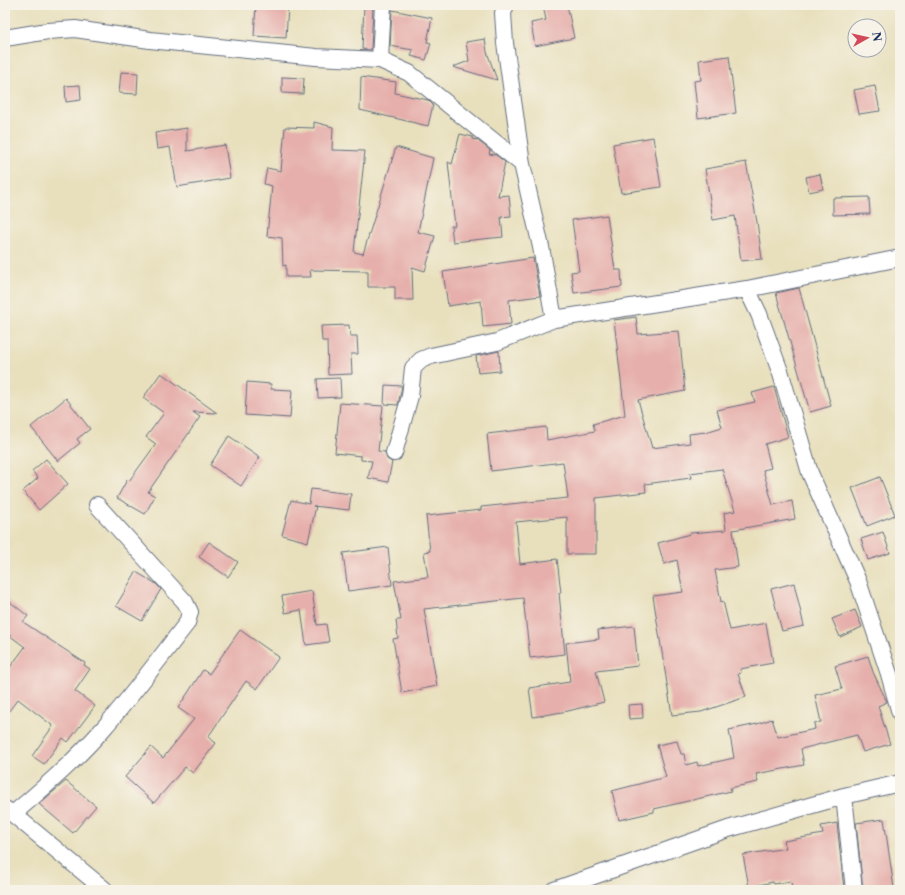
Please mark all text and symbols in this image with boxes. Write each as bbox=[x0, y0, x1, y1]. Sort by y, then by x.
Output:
north arrow bbox=[847, 18, 887, 58]
text: N bbox=[869, 31, 885, 43]

